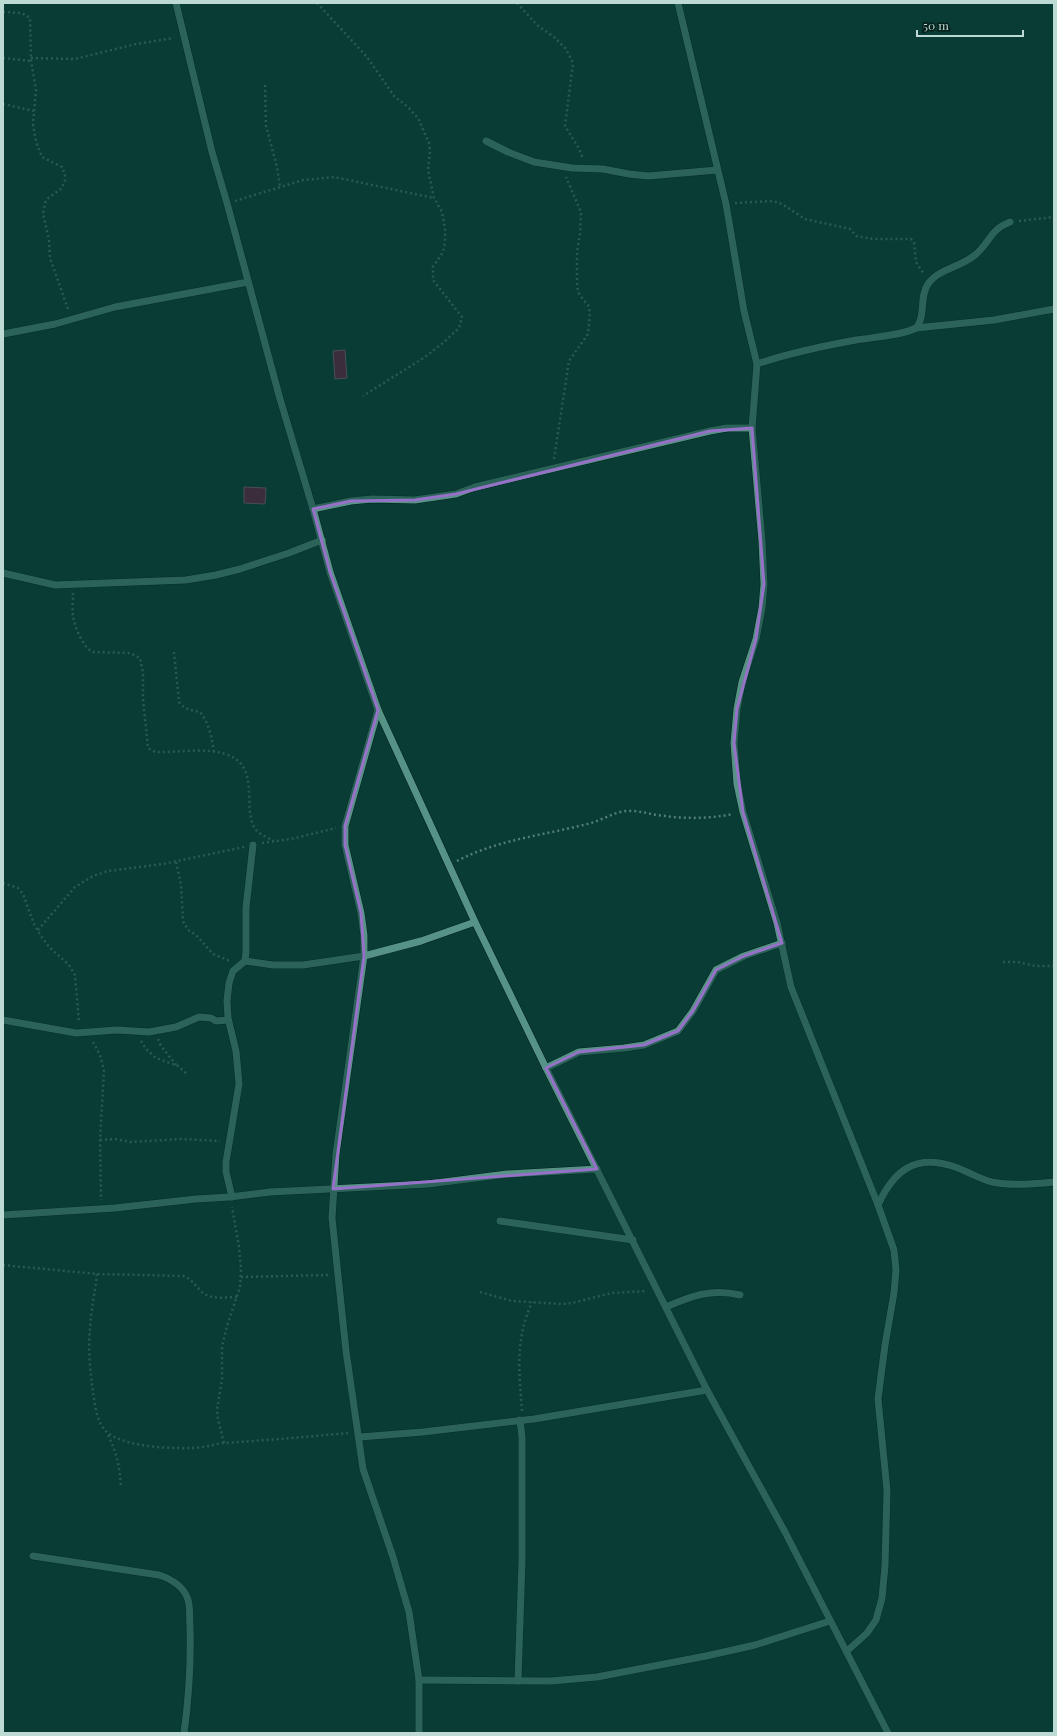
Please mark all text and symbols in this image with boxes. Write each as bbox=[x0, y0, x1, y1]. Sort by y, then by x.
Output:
scale bar bbox=[917, 12, 1023, 38]
text: 50 m bbox=[923, 17, 949, 33]

